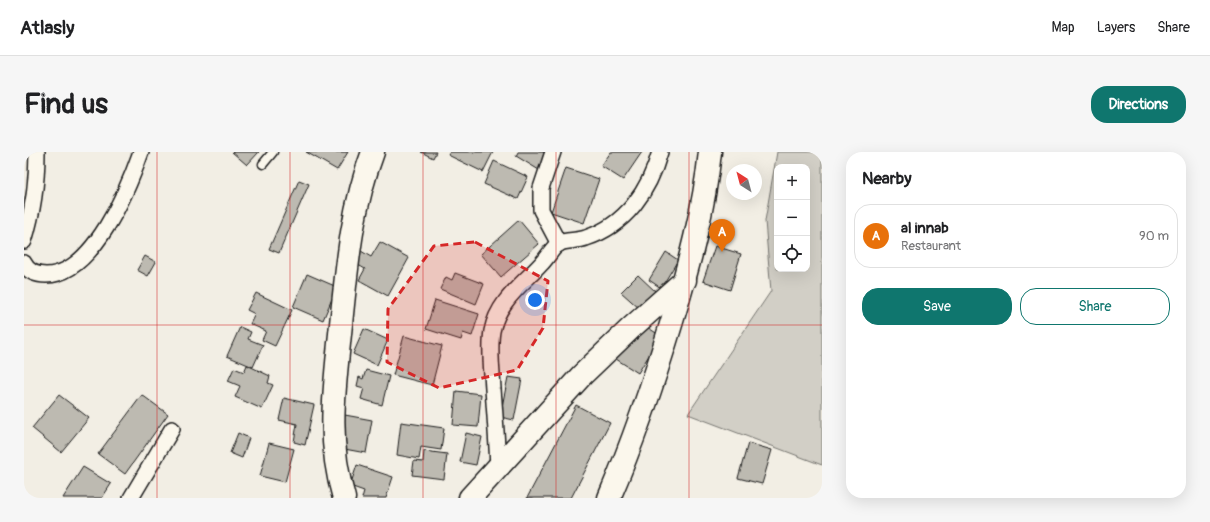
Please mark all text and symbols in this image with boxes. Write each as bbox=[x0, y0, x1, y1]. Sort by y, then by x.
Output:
text: Atlasly bbox=[20, 16, 74, 40]
text: Map bbox=[1052, 19, 1075, 36]
text: Layers bbox=[1097, 19, 1135, 36]
text: Share bbox=[1157, 19, 1190, 36]
button: Directions bbox=[1091, 86, 1186, 123]
text: Find us bbox=[24, 87, 108, 122]
north arrow bbox=[726, 164, 762, 200]
map controls bbox=[774, 164, 810, 272]
button: + bbox=[774, 164, 810, 200]
text: Nearby bbox=[862, 168, 911, 189]
button: − bbox=[774, 200, 810, 236]
pin: A bbox=[709, 219, 735, 252]
text: al innab bbox=[901, 219, 949, 238]
text: A bbox=[872, 228, 880, 244]
text: 90 m bbox=[1139, 228, 1169, 244]
button: locate bbox=[774, 236, 810, 272]
text: Restaurant bbox=[901, 238, 961, 254]
button: Save bbox=[862, 288, 1012, 325]
button: Share bbox=[1020, 288, 1170, 325]
your location bbox=[525, 290, 545, 310]

